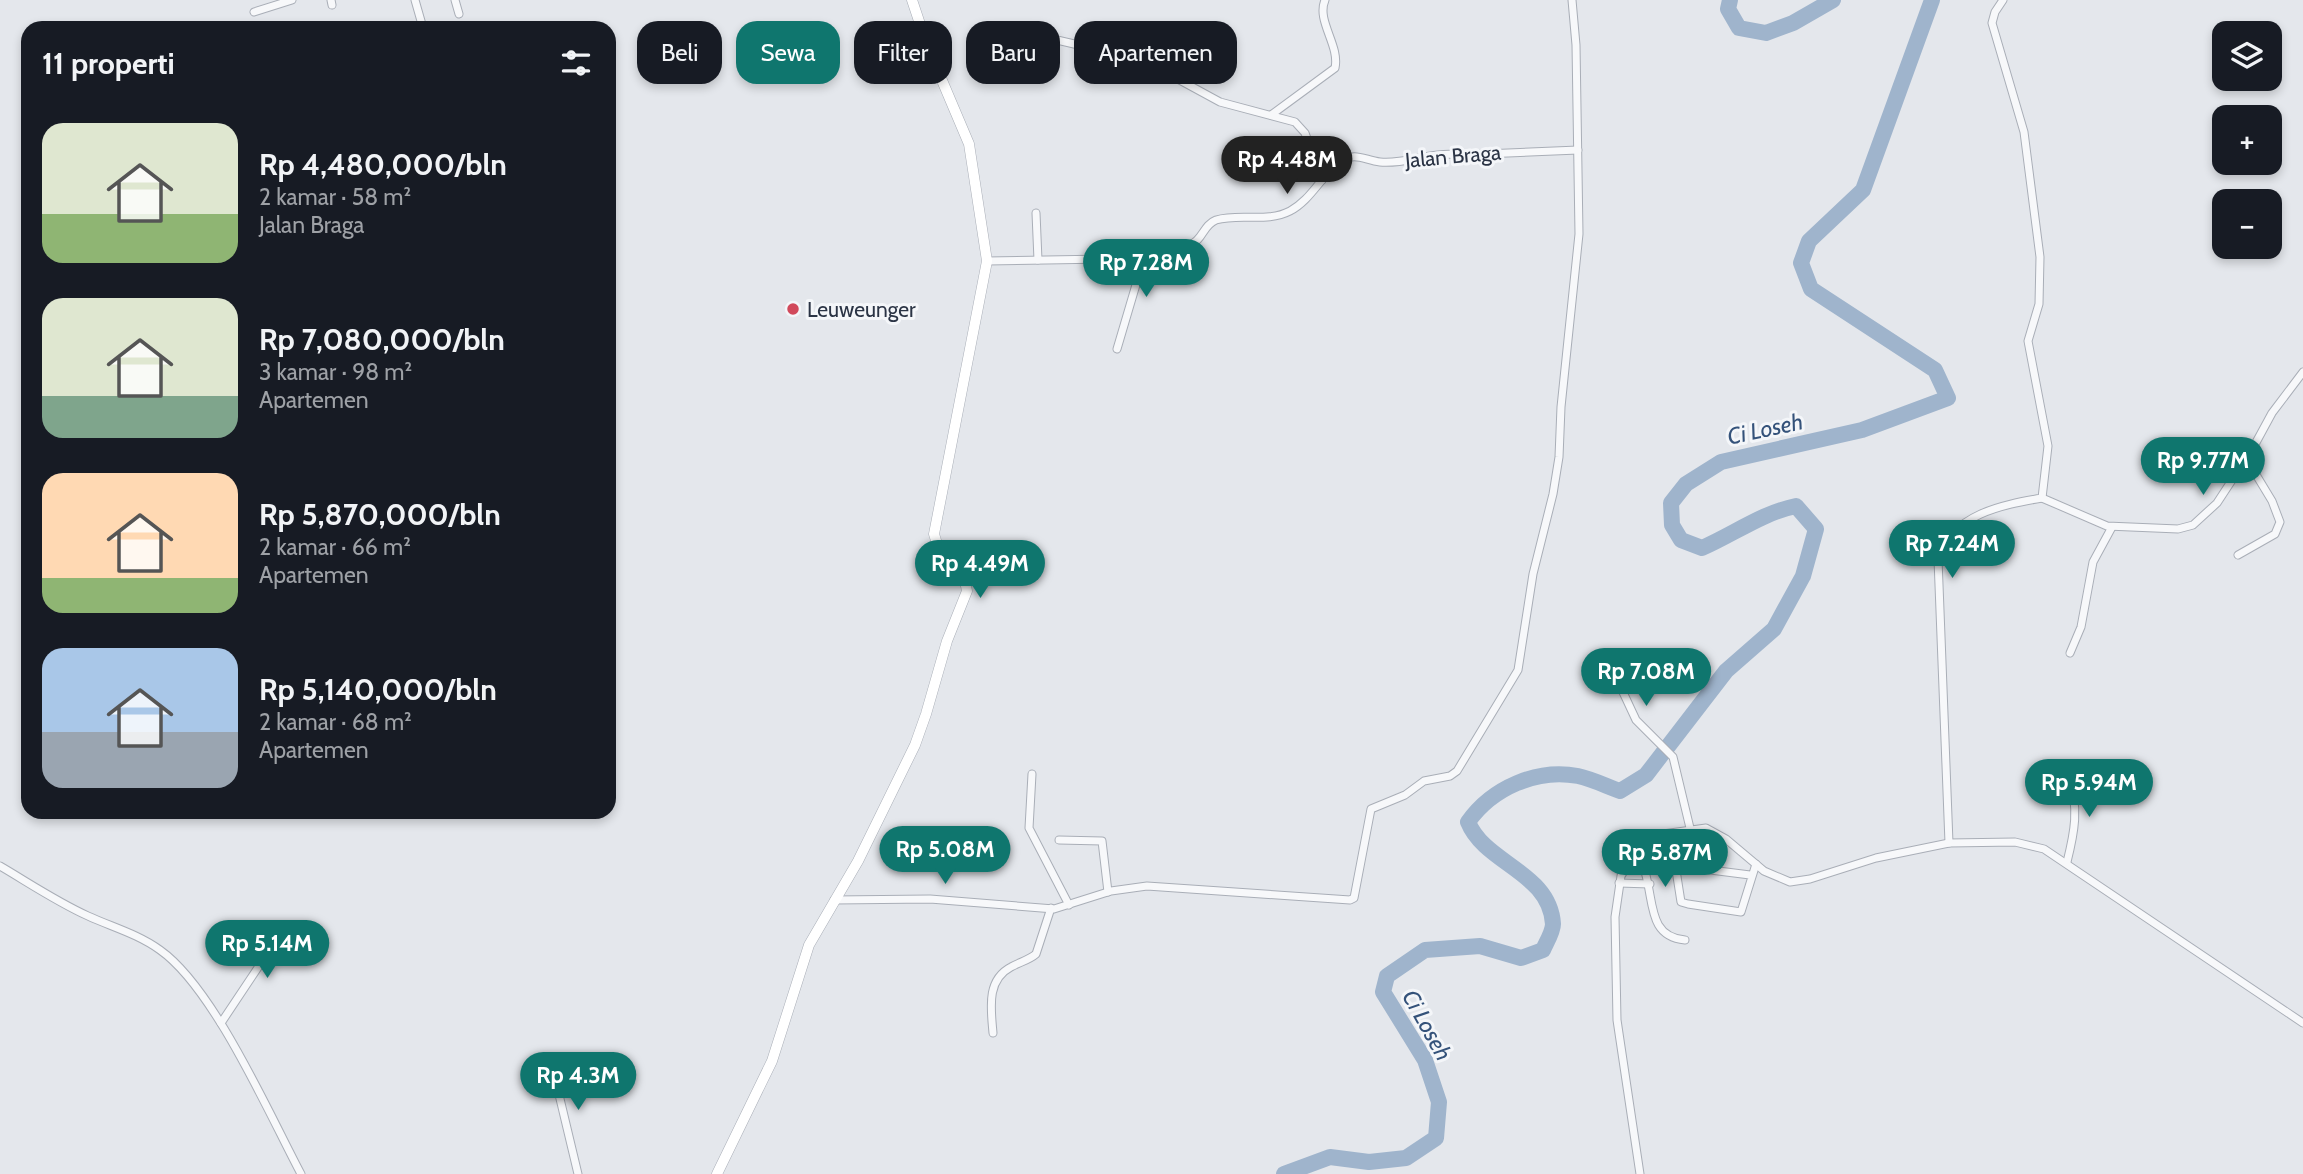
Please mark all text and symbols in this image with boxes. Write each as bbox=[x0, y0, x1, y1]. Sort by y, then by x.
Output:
chip: Beli bbox=[637, 21, 722, 84]
chip: Sewa bbox=[736, 21, 840, 84]
chip: Filter bbox=[854, 21, 952, 84]
chip: Baru bbox=[966, 21, 1060, 84]
chip: Apartemen bbox=[1074, 21, 1237, 84]
map controls bbox=[2212, 21, 2282, 259]
button: layers bbox=[2212, 21, 2282, 91]
icon: filters bbox=[557, 44, 595, 82]
text: 11 properti bbox=[42, 45, 175, 82]
button: + bbox=[2212, 105, 2282, 175]
pin: Rp 4.48M bbox=[1215, 136, 1359, 196]
street label: Jalan Braga bbox=[1403, 139, 1502, 173]
text: Rp 4.48M bbox=[1237, 145, 1337, 173]
text: Rp 4,480,000/bln bbox=[259, 146, 507, 183]
icon: home bbox=[98, 151, 182, 235]
text: 2 kamar · 58 m² bbox=[259, 183, 411, 211]
button: − bbox=[2212, 189, 2282, 259]
text: Jalan Braga bbox=[259, 211, 364, 239]
pin: Rp 7.28M bbox=[1074, 240, 1218, 299]
text: Rp 7.28M bbox=[1099, 248, 1193, 276]
place label: Leuweunger bbox=[807, 297, 916, 322]
marker: Leuweunger bbox=[785, 301, 801, 317]
text: Rp 7,080,000/bln bbox=[259, 321, 505, 358]
icon: home bbox=[98, 326, 182, 410]
text: 3 kamar · 98 m² bbox=[259, 358, 412, 386]
text: Apartemen bbox=[259, 386, 369, 414]
water label: Ci Loseh bbox=[1725, 407, 1805, 451]
pin: Rp 9.77M bbox=[2131, 438, 2275, 497]
text: Rp 9.77M bbox=[2157, 446, 2249, 474]
text: Rp 5,870,000/bln bbox=[259, 496, 501, 533]
icon: home bbox=[98, 501, 182, 585]
pin: Rp 7.24M bbox=[1880, 520, 2024, 580]
text: Rp 7.24M bbox=[1905, 529, 1999, 557]
text: 2 kamar · 66 m² bbox=[259, 533, 411, 561]
pin: Rp 4.49M bbox=[908, 540, 1052, 600]
text: Rp 4.49M bbox=[931, 549, 1029, 577]
text: Apartemen bbox=[259, 561, 369, 589]
pin: Rp 7.08M bbox=[1574, 648, 1718, 708]
text: Rp 7.08M bbox=[1597, 657, 1695, 685]
text: Rp 5,140,000/bln bbox=[259, 671, 497, 708]
icon: home bbox=[98, 676, 182, 760]
text: 2 kamar · 68 m² bbox=[259, 708, 412, 736]
text: Apartemen bbox=[259, 736, 369, 764]
pin: Rp 5.94M bbox=[2017, 760, 2161, 819]
text: Rp 5.94M bbox=[2041, 768, 2137, 796]
pin: Rp 5.08M bbox=[873, 826, 1017, 886]
pin: Rp 5.87M bbox=[1593, 830, 1737, 889]
text: Rp 5.08M bbox=[895, 835, 995, 863]
text: Rp 5.87M bbox=[1618, 838, 1712, 866]
pin: Rp 5.14M bbox=[195, 920, 339, 980]
text: Rp 5.14M bbox=[221, 929, 313, 957]
water label: Ci Loseh bbox=[1396, 985, 1458, 1065]
pin: Rp 4.3M bbox=[513, 1052, 643, 1112]
text: Rp 4.3M bbox=[536, 1061, 620, 1089]

